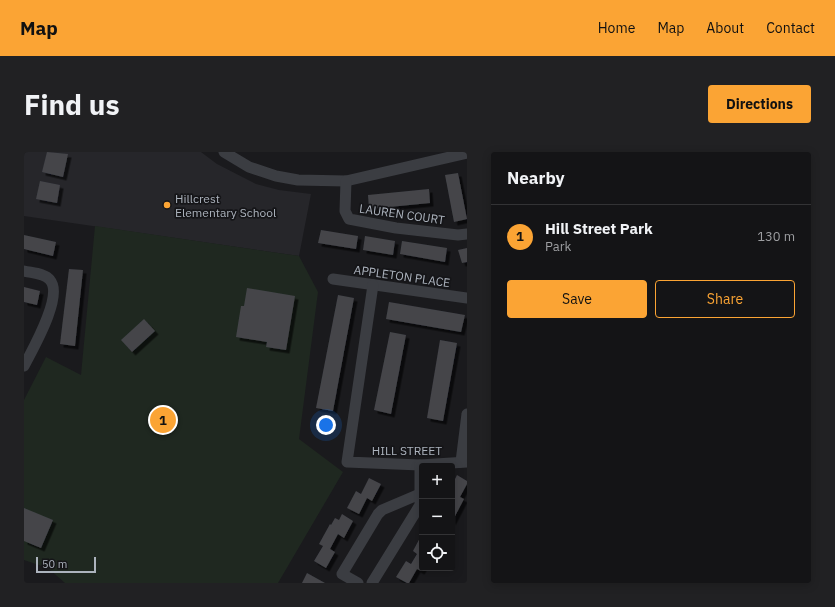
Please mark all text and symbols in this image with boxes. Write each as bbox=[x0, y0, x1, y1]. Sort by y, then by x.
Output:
text: Map bbox=[20, 16, 58, 40]
text: Home bbox=[598, 19, 635, 37]
text: Map bbox=[657, 19, 684, 37]
text: About bbox=[706, 19, 744, 37]
text: Contact bbox=[766, 19, 815, 37]
button: Directions bbox=[708, 85, 811, 123]
text: Find us bbox=[24, 86, 120, 123]
text: Nearby bbox=[507, 167, 565, 189]
place label: Hillcrest Elementary School bbox=[175, 191, 276, 220]
marker: Hillcrest Elementary School bbox=[162, 200, 172, 210]
street label: LAUREN COURT bbox=[358, 201, 446, 227]
text: Hill Street Park bbox=[545, 219, 653, 238]
text: 1 bbox=[516, 228, 524, 245]
text: 130 m bbox=[757, 228, 795, 245]
text: Park bbox=[545, 238, 571, 255]
street label: APPLETON PLACE bbox=[353, 262, 451, 290]
button: Save bbox=[507, 280, 647, 318]
button: Share bbox=[655, 280, 795, 318]
pin: 1 bbox=[150, 405, 176, 435]
your location bbox=[316, 415, 336, 435]
street label: HILL STREET bbox=[372, 443, 442, 458]
map controls bbox=[419, 463, 455, 571]
button: + bbox=[419, 463, 455, 499]
button: − bbox=[419, 499, 455, 535]
button: locate bbox=[419, 535, 455, 571]
scale bar bbox=[36, 555, 96, 574]
text: 50 m bbox=[42, 557, 67, 571]

